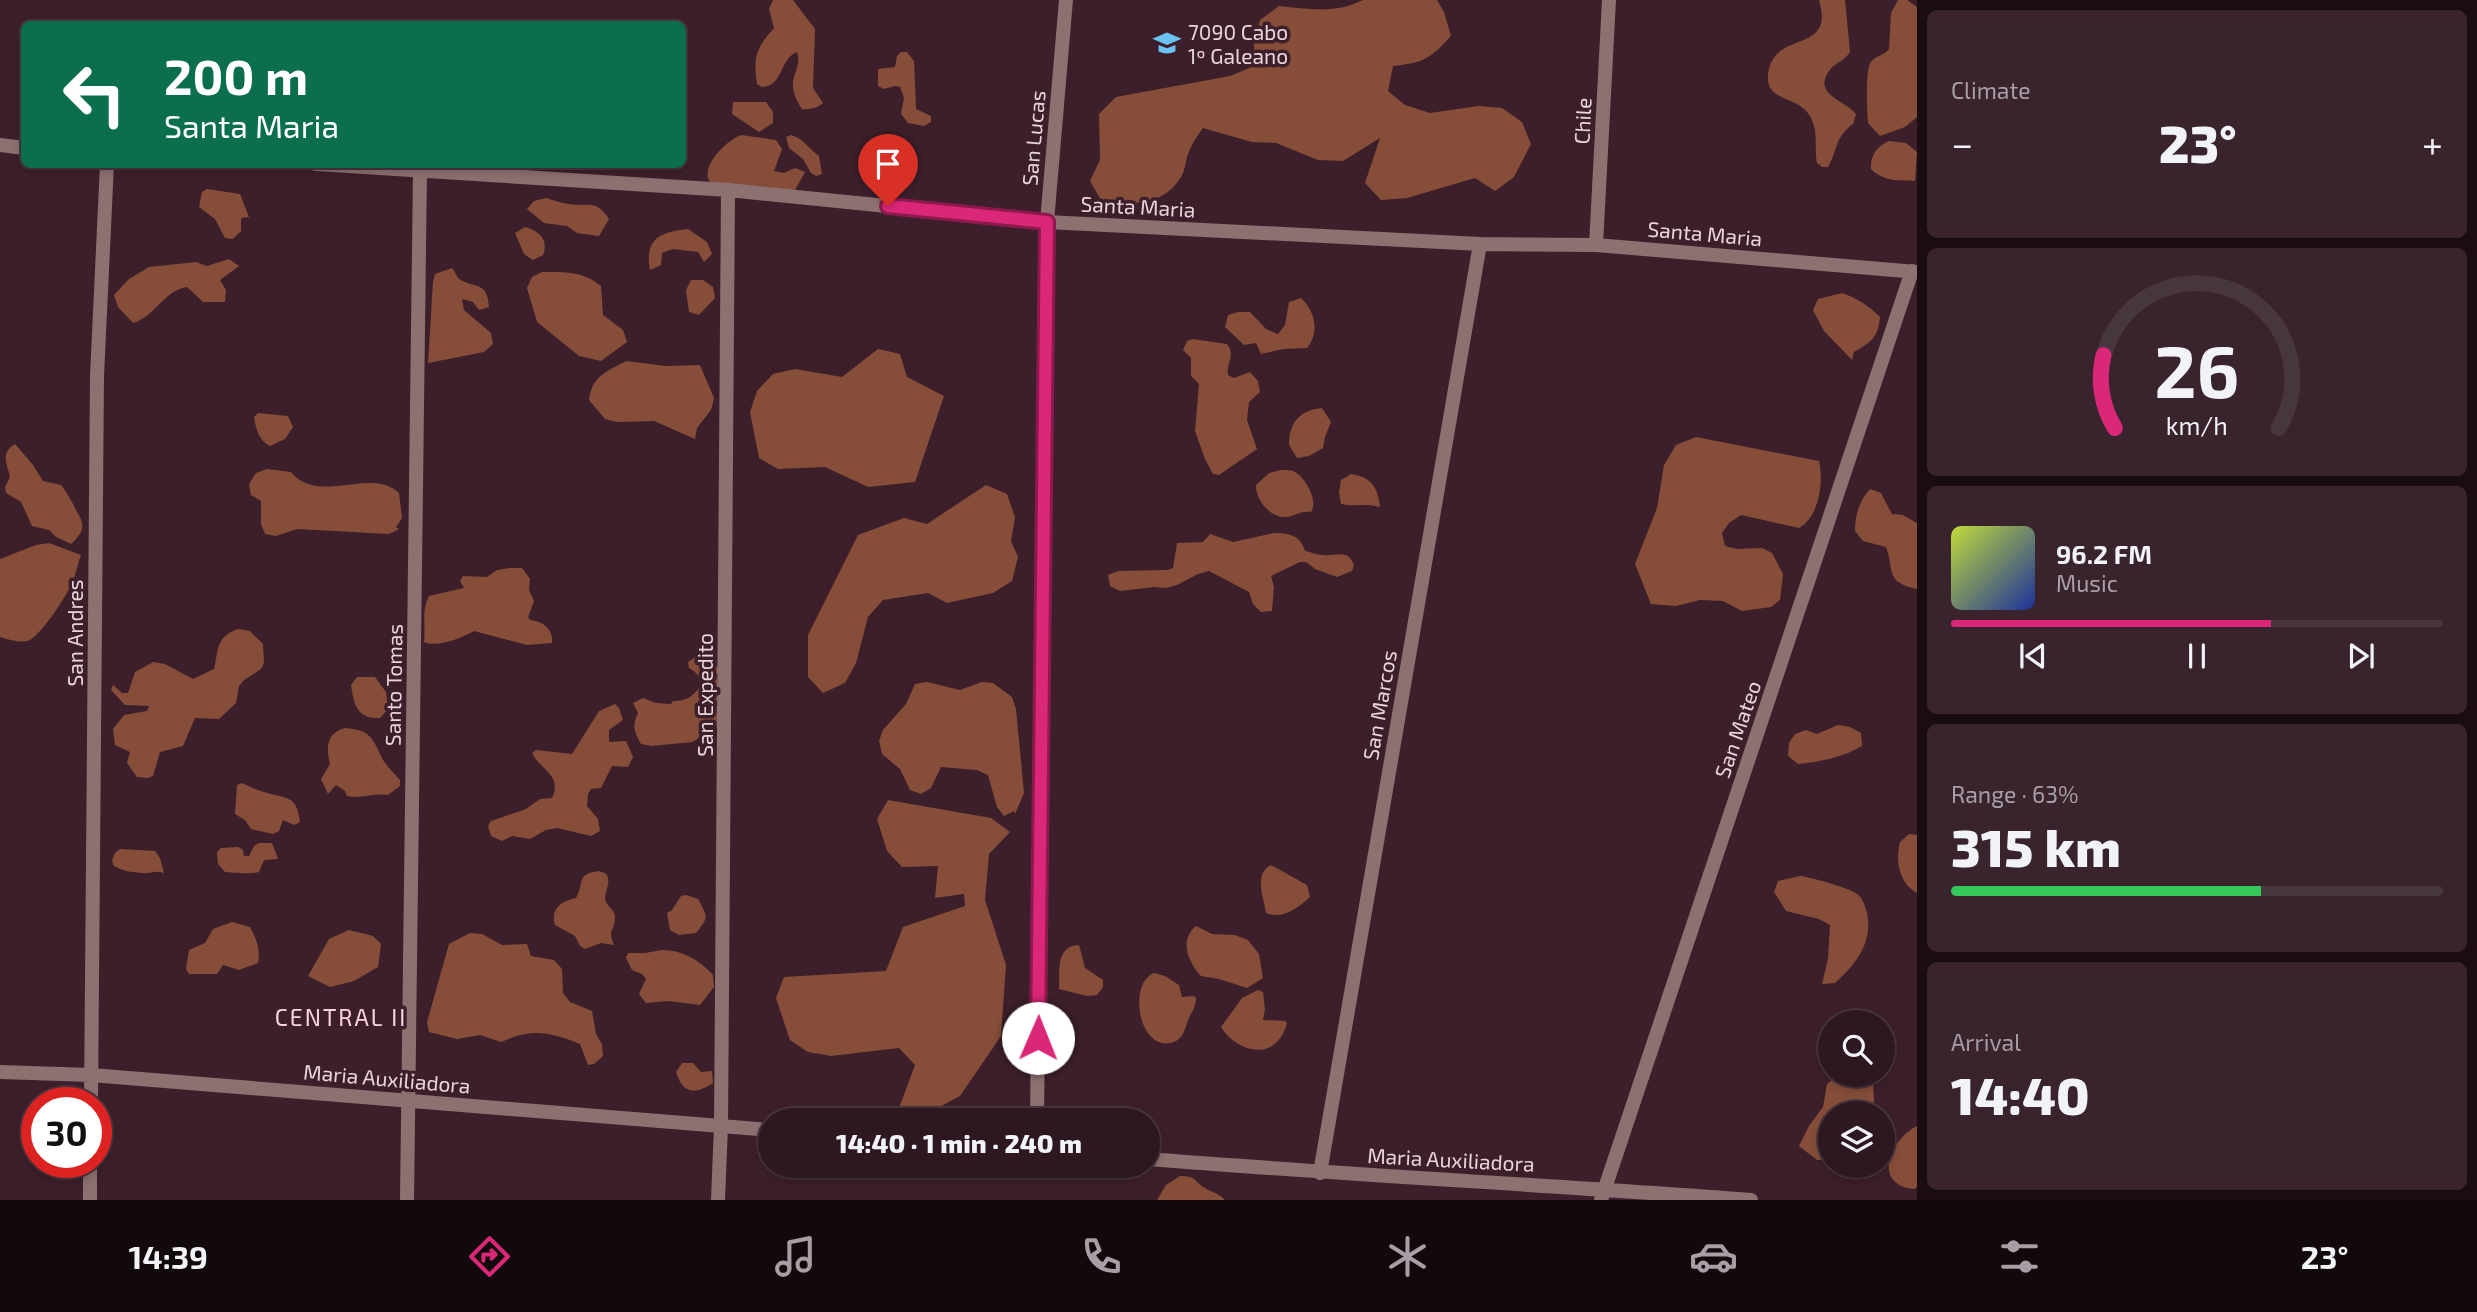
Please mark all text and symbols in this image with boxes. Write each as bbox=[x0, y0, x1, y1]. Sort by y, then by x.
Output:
place label: 7090 Cabo 1º Galeano bbox=[1188, 19, 1288, 68]
school or university icon: 7090 Cabo 1º Galeano bbox=[1152, 28, 1182, 58]
text: 200 m bbox=[164, 46, 308, 105]
icon: left bbox=[49, 49, 140, 140]
text: Climate bbox=[1951, 76, 2031, 104]
street label: San Lucas bbox=[1016, 89, 1050, 187]
street label: Chile bbox=[1568, 97, 1596, 145]
text: Santa Maria bbox=[164, 106, 339, 144]
text: 23° bbox=[2159, 111, 2237, 173]
text: − bbox=[1951, 120, 1973, 166]
text: + bbox=[2422, 120, 2443, 166]
pin bbox=[858, 134, 918, 206]
icon: arrive bbox=[869, 145, 907, 183]
street label: Santa Maria bbox=[1080, 191, 1196, 221]
street label: Santa Maria bbox=[1647, 216, 1763, 250]
text: 26 bbox=[2154, 325, 2240, 413]
text: km/h bbox=[2166, 410, 2228, 440]
text: 96.2 FM bbox=[2056, 538, 2152, 569]
text: Music bbox=[2056, 569, 2118, 597]
street label: San Andres bbox=[62, 579, 87, 687]
street label: Santo Tomas bbox=[379, 624, 407, 746]
street label: San Expedito bbox=[692, 633, 717, 757]
icon: previous bbox=[2014, 637, 2052, 675]
icon: pause bbox=[2178, 637, 2216, 675]
icon: next bbox=[2342, 637, 2380, 675]
street label: San Marcos bbox=[1357, 648, 1401, 762]
street label: San Mateo bbox=[1709, 677, 1765, 781]
text: Range · 63% bbox=[1951, 780, 2079, 808]
text: 315 km bbox=[1951, 815, 2121, 877]
position arrow bbox=[1001, 1001, 1075, 1075]
district label: CENTRAL II bbox=[275, 1003, 407, 1031]
map controls bbox=[1818, 1010, 1895, 1178]
button: search bbox=[1818, 1010, 1895, 1087]
text: Arrival bbox=[1951, 1028, 2021, 1056]
street label: Maria Auxiliadora bbox=[302, 1058, 472, 1098]
text: 14:40 bbox=[1951, 1063, 2089, 1125]
speed limit sign: 30 bbox=[21, 1087, 112, 1178]
button: layers bbox=[1818, 1101, 1895, 1178]
text: 14:40 · 1 min · 240 m bbox=[836, 1127, 1082, 1158]
street label: Maria Auxiliadora bbox=[1367, 1142, 1535, 1176]
icon: directions bbox=[465, 1232, 514, 1281]
icon: music bbox=[771, 1232, 820, 1281]
icon: phone bbox=[1077, 1232, 1126, 1281]
icon: climate bbox=[1383, 1232, 1432, 1281]
icon: car bbox=[1689, 1232, 1738, 1281]
icon: filters bbox=[1995, 1232, 2044, 1281]
text: 14:39 bbox=[128, 1237, 208, 1275]
text: 23° bbox=[2301, 1237, 2348, 1275]

